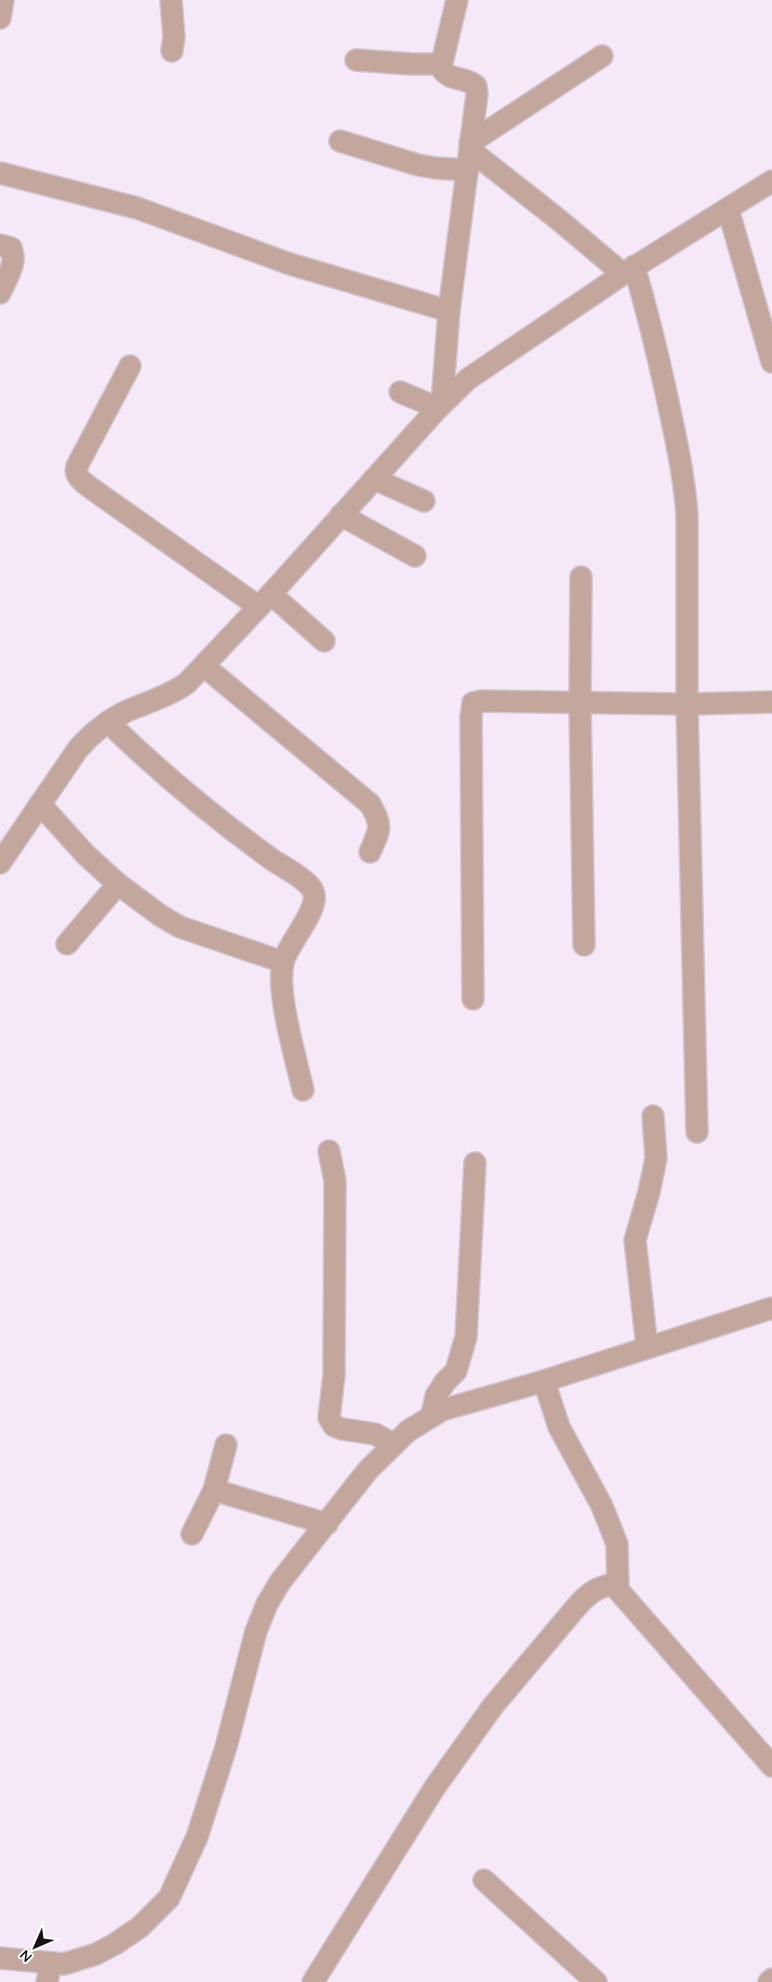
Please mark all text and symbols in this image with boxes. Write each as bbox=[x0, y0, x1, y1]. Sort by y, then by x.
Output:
north arrow bbox=[10, 1922, 60, 1972]
text: N bbox=[16, 1946, 36, 1966]

